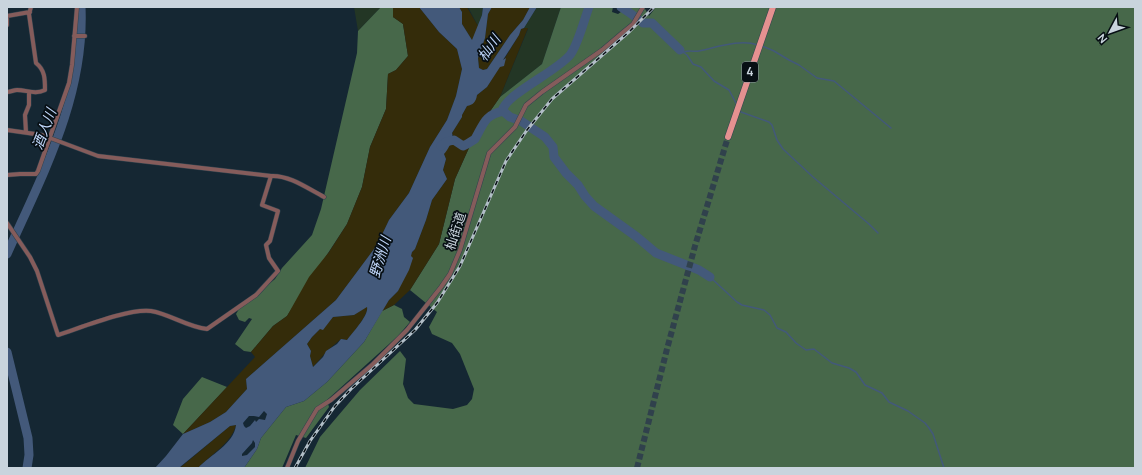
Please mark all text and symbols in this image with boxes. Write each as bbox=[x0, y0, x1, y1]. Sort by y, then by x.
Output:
north arrow bbox=[1090, 12, 1130, 52]
water label: 杣川 bbox=[473, 29, 506, 65]
text: N bbox=[1094, 31, 1110, 47]
road number: 4 bbox=[742, 62, 758, 82]
water label: 酒人川 bbox=[27, 104, 61, 152]
street label: 杣街道 bbox=[440, 210, 470, 252]
water label: 野洲川 bbox=[364, 232, 395, 280]

